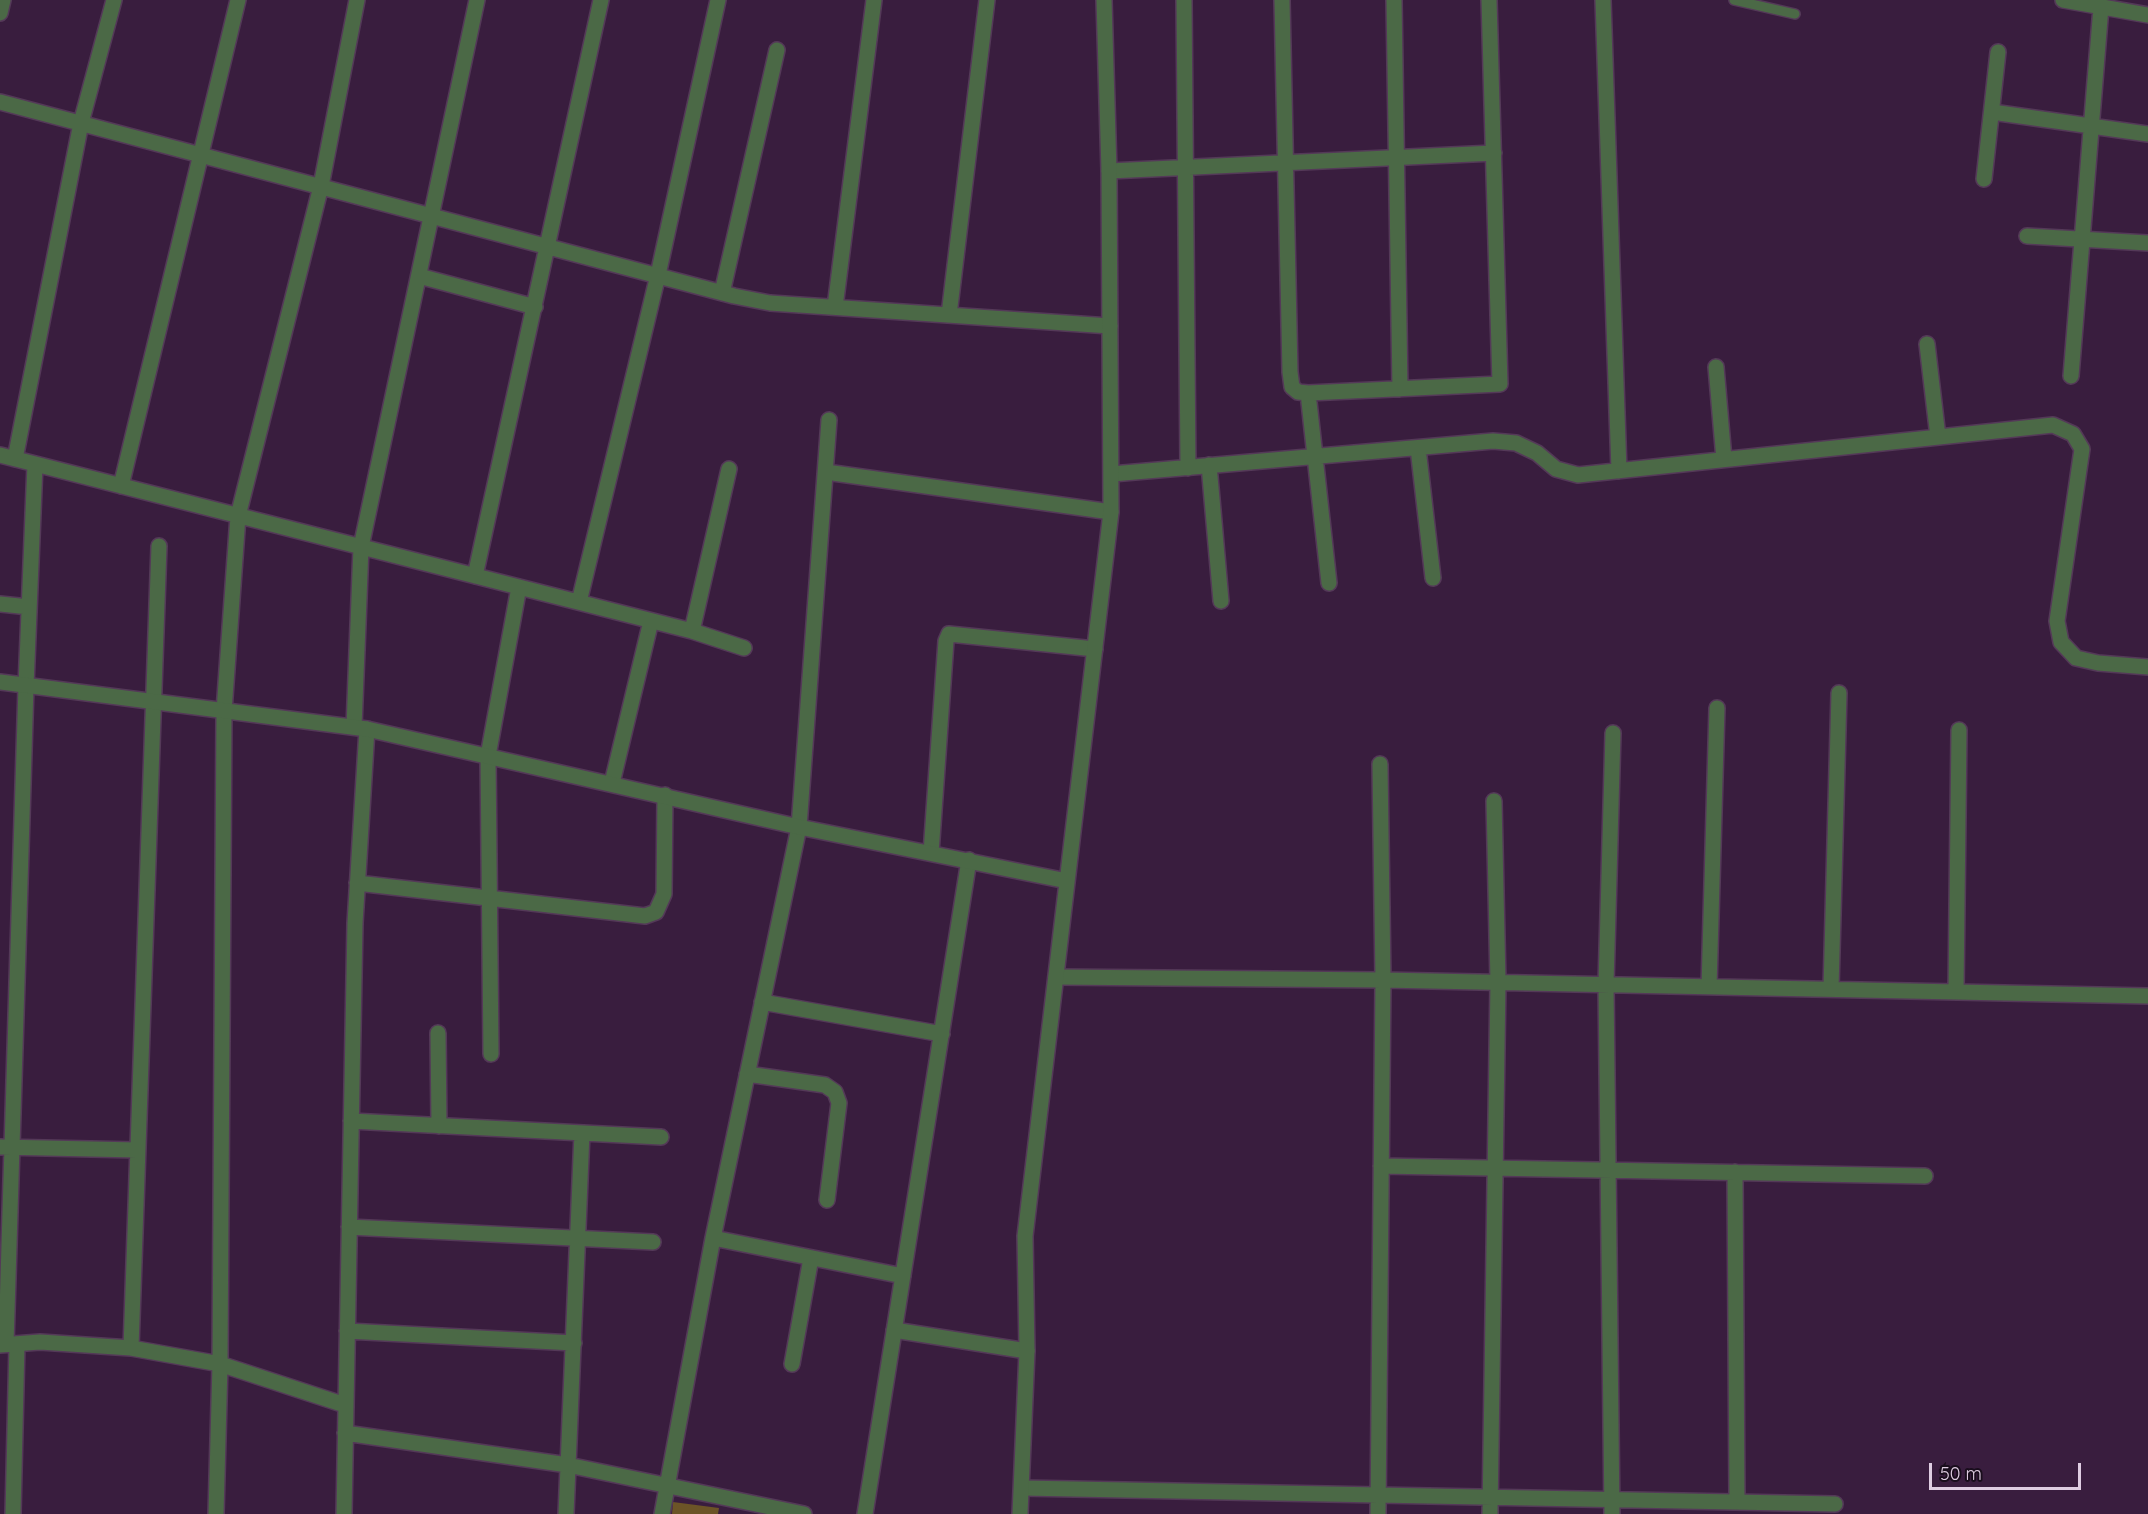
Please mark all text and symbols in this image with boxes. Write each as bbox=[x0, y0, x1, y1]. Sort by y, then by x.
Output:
scale bar bbox=[1932, 1451, 2084, 1489]
text: 50 m bbox=[1940, 1462, 1982, 1485]

